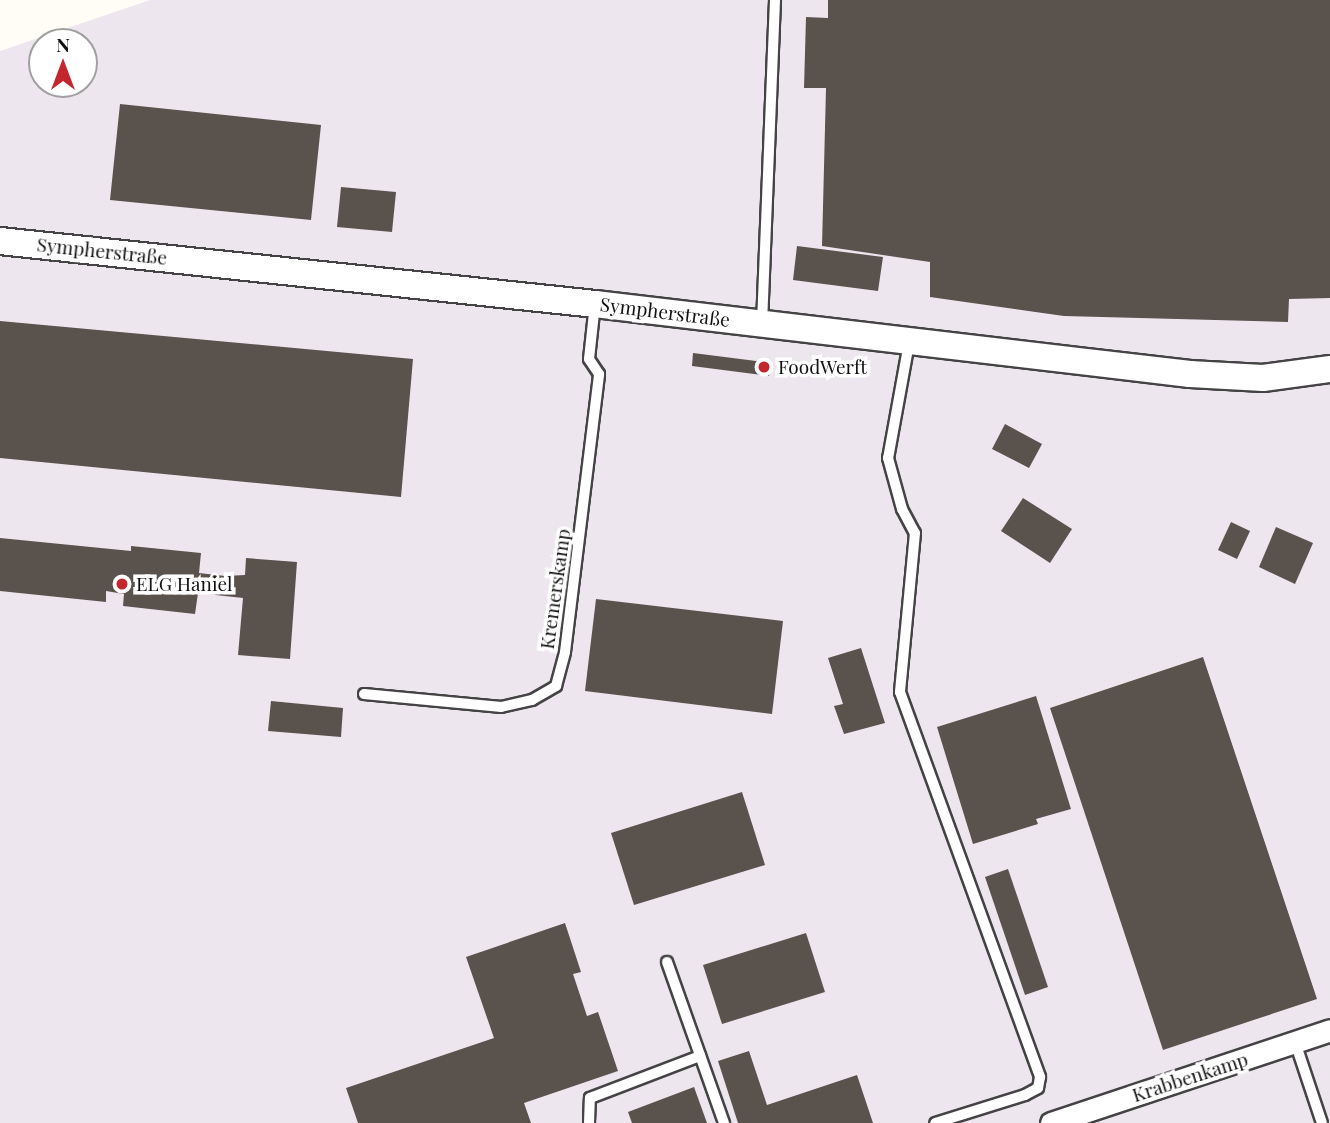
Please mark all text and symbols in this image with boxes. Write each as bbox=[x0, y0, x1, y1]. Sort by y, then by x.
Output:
north arrow bbox=[28, 28, 98, 98]
text: N bbox=[56, 31, 70, 57]
street label: Sympherstraße bbox=[36, 233, 168, 269]
street label: Sympherstraße bbox=[599, 293, 731, 331]
place label: FoodWerft bbox=[778, 356, 867, 378]
marker: FoodWerft bbox=[756, 359, 772, 375]
street label: Kremerskamp bbox=[535, 527, 575, 651]
place label: ELG Haniel bbox=[136, 573, 233, 595]
marker: ELG Haniel bbox=[114, 576, 130, 592]
street label: Krabbenkamp bbox=[1129, 1048, 1251, 1106]

